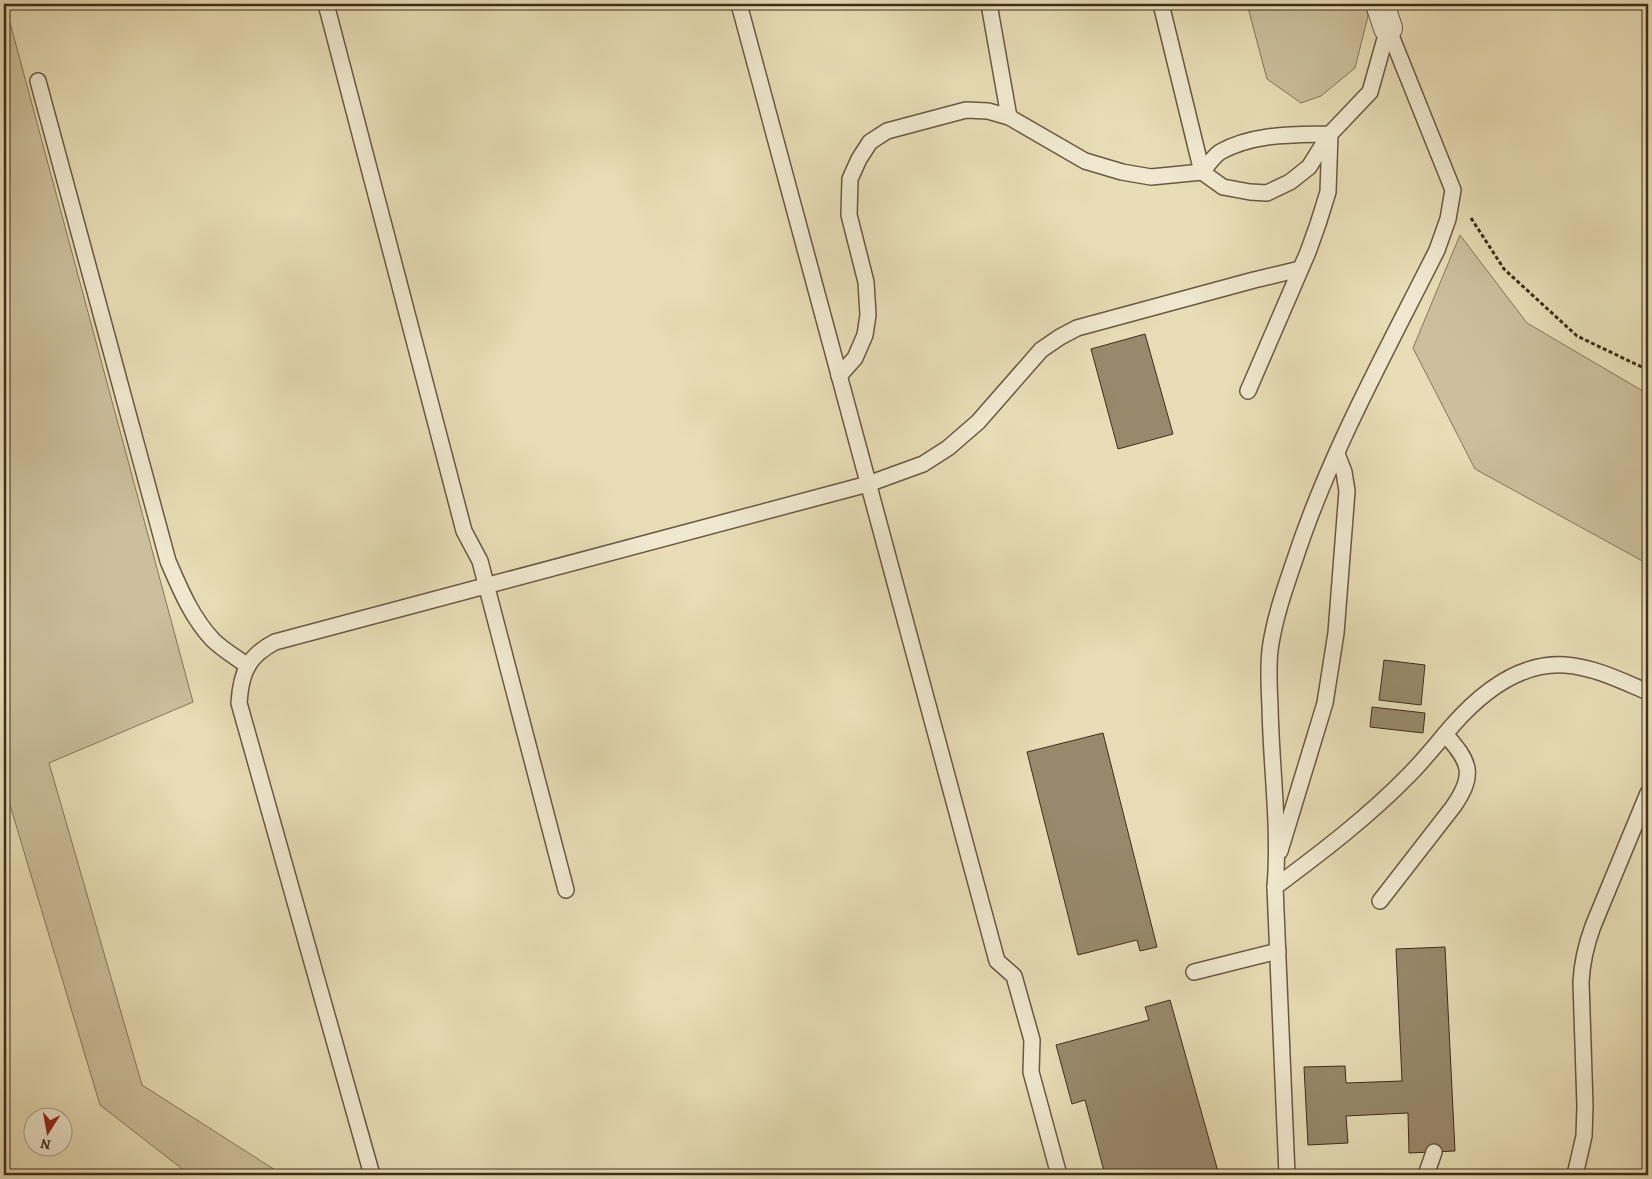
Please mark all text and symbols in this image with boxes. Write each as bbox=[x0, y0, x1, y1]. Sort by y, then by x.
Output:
north arrow bbox=[22, 1106, 72, 1156]
text: N bbox=[39, 1134, 52, 1155]

